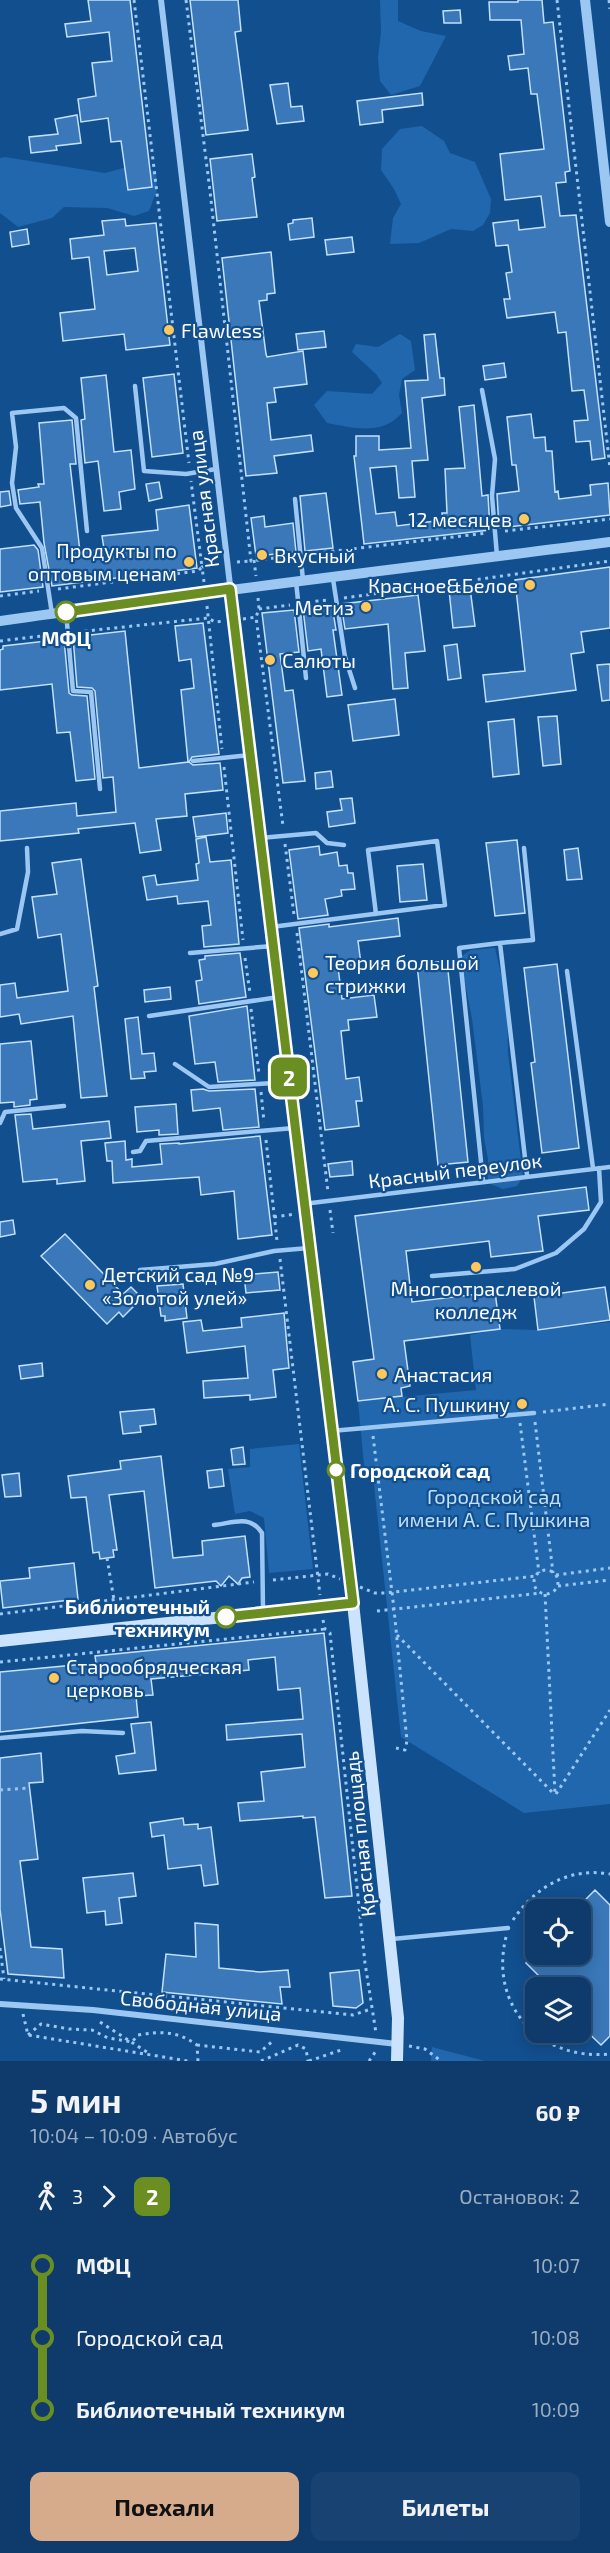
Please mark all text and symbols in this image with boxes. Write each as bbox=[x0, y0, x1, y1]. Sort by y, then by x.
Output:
place label: Flawless bbox=[181, 318, 262, 342]
marker: Flawless bbox=[162, 323, 176, 337]
street label: Красная улица bbox=[183, 429, 224, 569]
place label: 12 месяцев bbox=[408, 507, 512, 531]
marker: 12 месяцев bbox=[517, 512, 531, 526]
place label: Продукты по оптовым ценам bbox=[28, 538, 177, 585]
place label: Вкусный bbox=[274, 543, 355, 568]
marker: Вкусный bbox=[255, 548, 269, 562]
marker: Продукты по оптовым ценам bbox=[182, 555, 196, 569]
place label: Красное&Белое bbox=[368, 573, 518, 597]
marker: Красное&Белое bbox=[523, 578, 537, 592]
place label: Метиз bbox=[295, 595, 354, 619]
marker: Метиз bbox=[359, 600, 373, 614]
marker: МФЦ bbox=[55, 601, 77, 623]
place label: МФЦ bbox=[41, 626, 91, 650]
place label: Салюты bbox=[282, 648, 356, 672]
marker: Салюты bbox=[263, 653, 277, 667]
place label: Теория большой стрижки bbox=[325, 950, 479, 997]
marker: Теория большой стрижки bbox=[306, 966, 320, 980]
line badge: 2 bbox=[270, 1058, 308, 1096]
text: 2 bbox=[283, 1065, 295, 1090]
street label: Красный переулок bbox=[367, 1147, 544, 1194]
marker: Многоотраслевой колледж bbox=[469, 1260, 483, 1274]
place label: Детский сад №9 «Золотой улей» bbox=[102, 1262, 254, 1310]
place label: Многоотраслевой колледж bbox=[391, 1276, 561, 1323]
marker: Детский сад №9 «Золотой улей» bbox=[83, 1278, 97, 1292]
place label: Анастасия bbox=[394, 1362, 492, 1386]
marker: Анастасия bbox=[375, 1367, 389, 1381]
place label: А. С. Пушкину bbox=[383, 1392, 510, 1417]
marker: А. С. Пушкину bbox=[515, 1397, 529, 1411]
place label: Городской сад bbox=[350, 1458, 490, 1482]
marker: Городской сад bbox=[327, 1461, 345, 1479]
park label: Городской сад имени А. С. Пушкина bbox=[398, 1484, 590, 1532]
place label: Библиотечный техникум bbox=[65, 1594, 210, 1641]
marker: Библиотечный техникум bbox=[215, 1606, 237, 1628]
place label: Старообрядческая церковь bbox=[66, 1654, 242, 1701]
marker: Старообрядческая церковь bbox=[47, 1671, 61, 1685]
street label: Красная площадь bbox=[338, 1750, 380, 1918]
map controls bbox=[525, 1899, 591, 2043]
button: locate bbox=[525, 1899, 591, 1965]
button: layers bbox=[525, 1977, 591, 2043]
street label: Свободная улица bbox=[119, 1985, 283, 2026]
text: 5 мин bbox=[30, 2080, 121, 2120]
text: 60 ₽ bbox=[535, 2099, 580, 2125]
text: 10:04 – 10:09 · Автобус bbox=[30, 2123, 238, 2147]
icon: walk bbox=[30, 2180, 63, 2213]
icon: forward bbox=[92, 2180, 125, 2213]
text: 3 bbox=[72, 2184, 83, 2208]
text: 2 bbox=[146, 2184, 158, 2209]
text: Остановок: 2 bbox=[459, 2184, 580, 2208]
text: МФЦ bbox=[76, 2252, 131, 2278]
text: 10:07 bbox=[533, 2253, 580, 2277]
text: Городской сад bbox=[76, 2324, 223, 2350]
text: 10:08 bbox=[531, 2325, 580, 2349]
text: Библиотечный техникум bbox=[76, 2396, 345, 2422]
text: 10:09 bbox=[532, 2397, 580, 2421]
button: Поехали bbox=[30, 2472, 299, 2541]
button: Билеты bbox=[311, 2472, 580, 2541]

